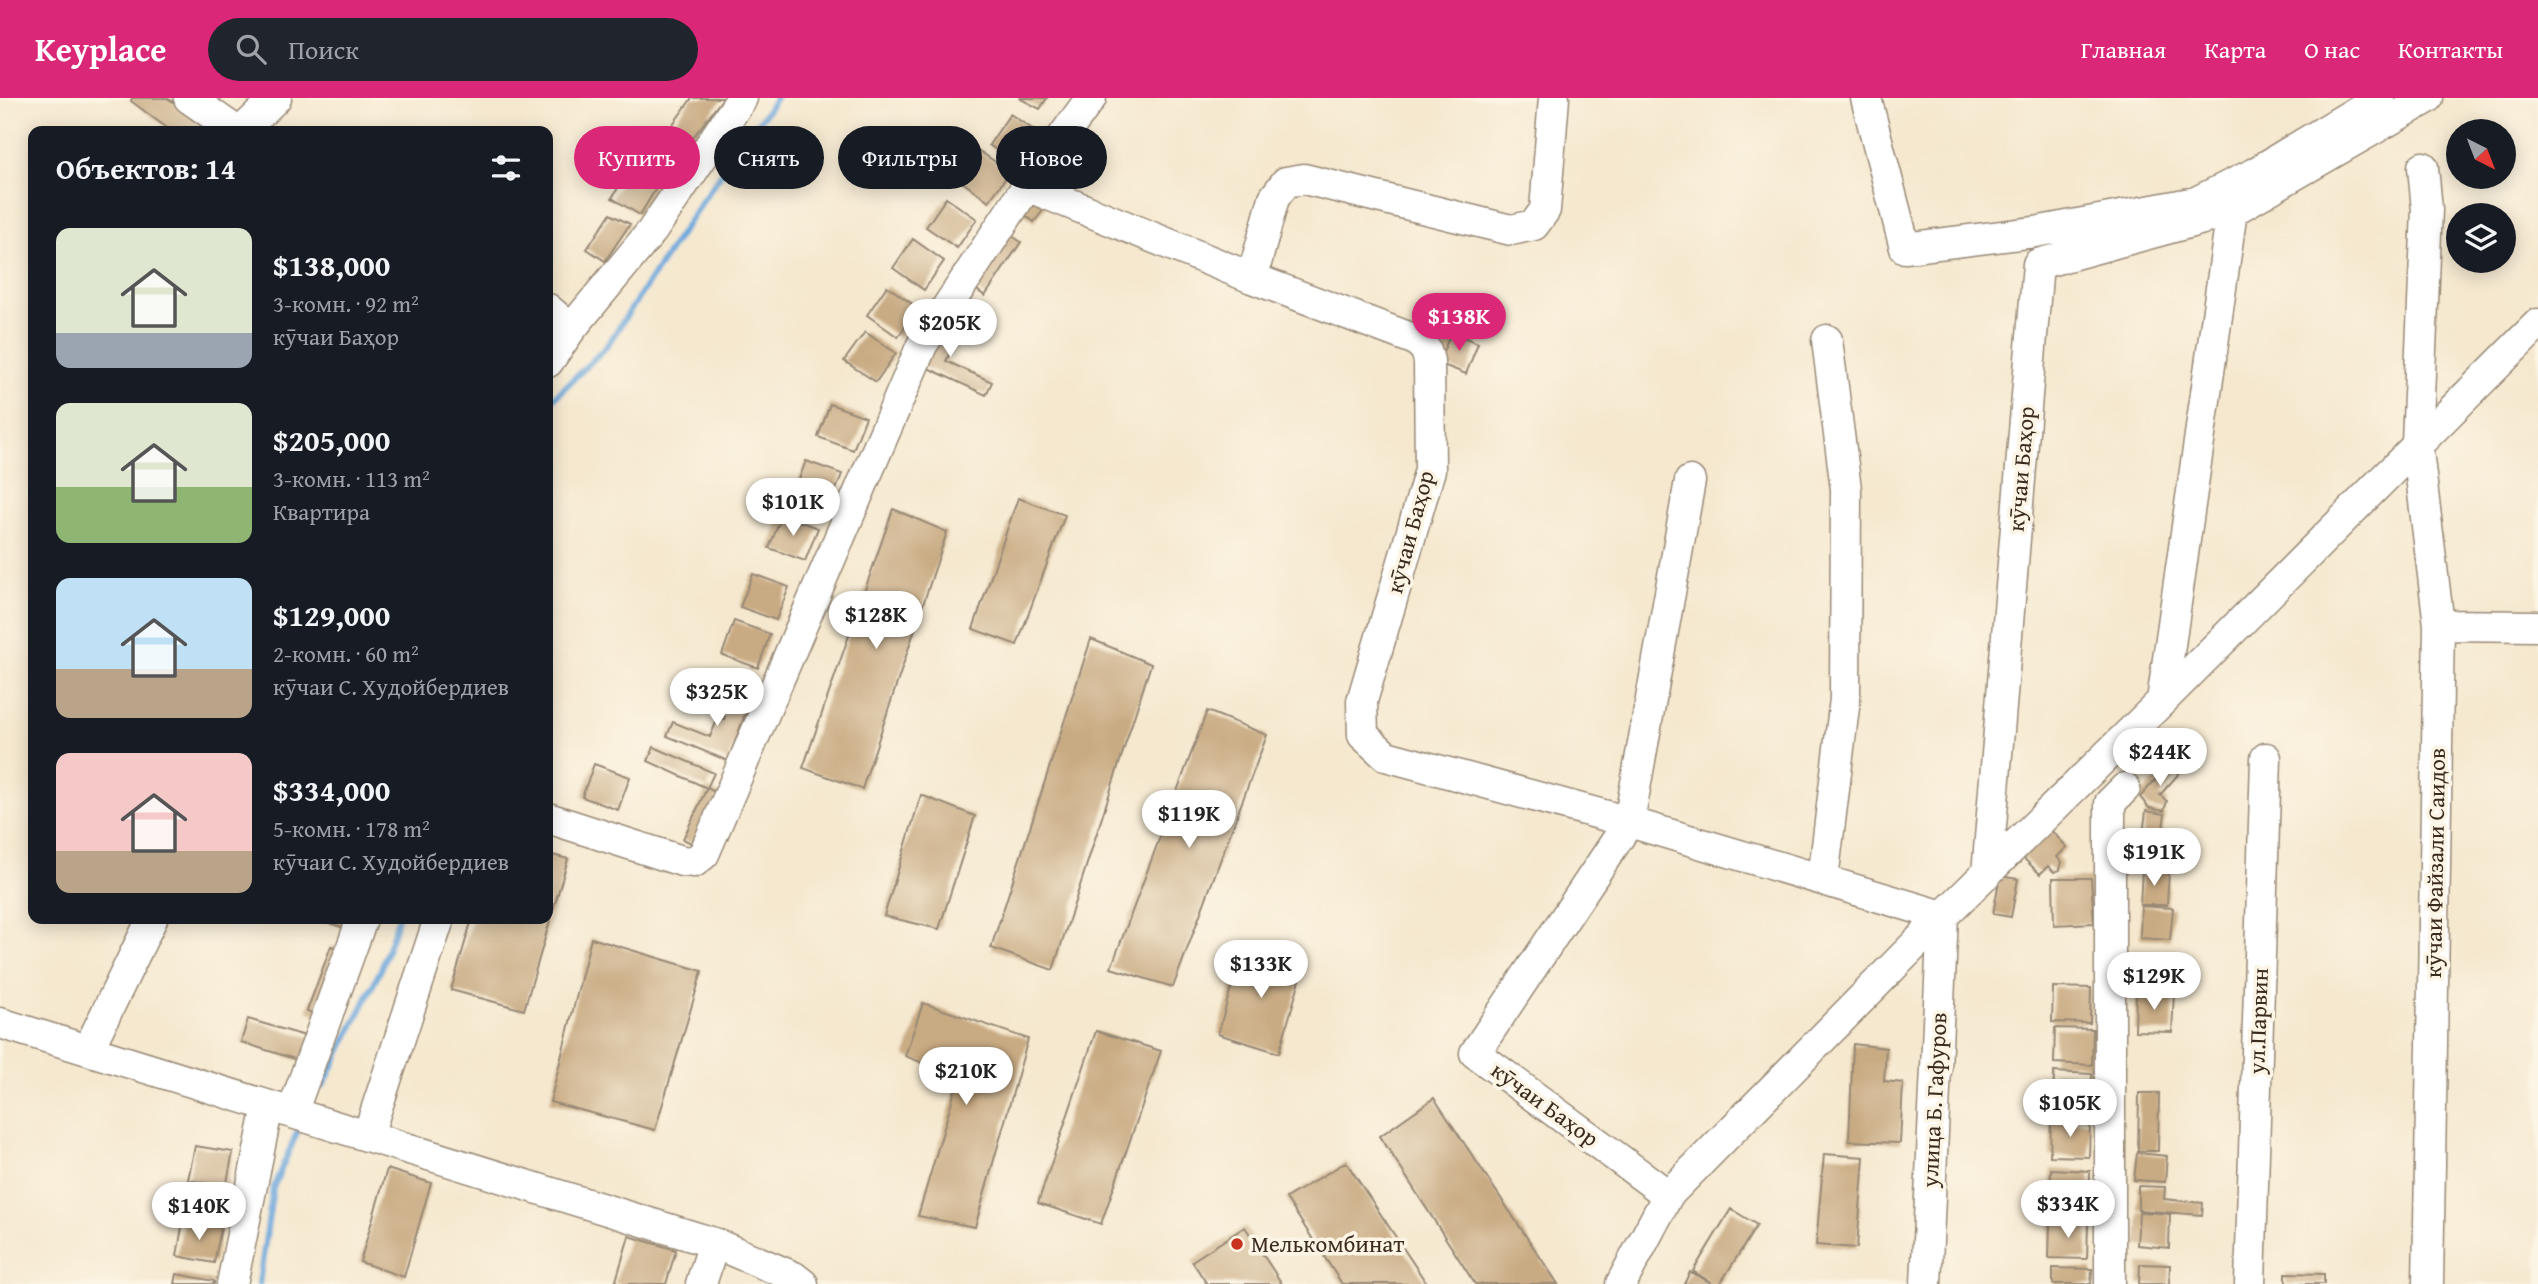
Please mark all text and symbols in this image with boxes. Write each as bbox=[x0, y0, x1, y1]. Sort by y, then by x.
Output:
search box bbox=[208, 18, 698, 81]
text: Keyplace bbox=[35, 25, 166, 73]
icon: search bbox=[232, 30, 270, 68]
text: Поиск bbox=[288, 30, 359, 69]
text: Главная bbox=[2081, 32, 2166, 67]
text: Карта bbox=[2204, 32, 2266, 67]
text: О нас bbox=[2304, 32, 2360, 67]
text: Контакты bbox=[2398, 32, 2503, 67]
north arrow bbox=[2446, 119, 2516, 189]
map controls bbox=[2446, 119, 2516, 273]
chip: Купить bbox=[574, 126, 700, 189]
chip: Снять bbox=[714, 126, 824, 189]
chip: Фильтры bbox=[838, 126, 982, 189]
chip: Новое bbox=[996, 126, 1107, 189]
text: Объектов: 14 bbox=[56, 146, 236, 190]
icon: filters bbox=[487, 149, 525, 187]
button: layers bbox=[2446, 203, 2516, 273]
text: $138,000 bbox=[273, 243, 390, 287]
icon: home bbox=[112, 256, 196, 340]
text: 3-комн. · 92 m² bbox=[273, 287, 419, 320]
pin: $138K bbox=[1410, 294, 1508, 353]
text: $138K bbox=[1428, 299, 1490, 332]
pin: $205K bbox=[901, 300, 999, 359]
text: $205K bbox=[919, 305, 981, 338]
text: кӯчаи Баҳор bbox=[273, 320, 399, 353]
street label: кӯчаи Баҳор bbox=[1999, 405, 2042, 533]
text: $205,000 bbox=[273, 418, 390, 462]
icon: home bbox=[112, 431, 196, 515]
text: 3-комн. · 113 m² bbox=[273, 462, 430, 495]
street label: кӯчаи Баҳор bbox=[1377, 467, 1442, 597]
pin: $101K bbox=[744, 478, 842, 538]
text: $101K bbox=[762, 484, 824, 517]
text: Квартира bbox=[273, 495, 370, 528]
pin: $128K bbox=[827, 592, 925, 651]
text: $129,000 bbox=[273, 593, 390, 637]
text: $128K bbox=[845, 597, 907, 630]
icon: home bbox=[112, 606, 196, 690]
text: 2-комн. · 60 m² bbox=[273, 637, 419, 670]
pin: $325K bbox=[668, 668, 766, 728]
text: кӯчаи С. Худойбердиев bbox=[273, 670, 509, 703]
text: $325K bbox=[686, 674, 748, 707]
pin: $244K bbox=[2111, 728, 2209, 788]
text: $244K bbox=[2129, 734, 2191, 767]
street label: кӯчаи Файзали Саидов bbox=[2416, 748, 2453, 978]
text: $334,000 bbox=[273, 768, 390, 812]
icon: home bbox=[112, 781, 196, 865]
pin: $119K bbox=[1140, 790, 1238, 850]
text: $119K bbox=[1158, 796, 1220, 829]
text: 5-комн. · 178 m² bbox=[273, 812, 430, 845]
pin: $191K bbox=[2105, 828, 2203, 888]
text: $191K bbox=[2123, 834, 2185, 867]
text: кӯчаи С. Худойбердиев bbox=[273, 845, 509, 878]
pin: $133K bbox=[1212, 940, 1310, 1000]
text: $133K bbox=[1230, 946, 1292, 979]
pin: $129K bbox=[2105, 953, 2203, 1012]
text: $129K bbox=[2123, 958, 2185, 991]
street label: ул.Парвин bbox=[2239, 967, 2276, 1076]
street label: улица Б. Гафуров bbox=[1912, 1012, 1955, 1189]
pin: $210K bbox=[917, 1048, 1015, 1107]
text: $210K bbox=[935, 1053, 997, 1086]
street label: кӯчаи Баҳор bbox=[1485, 1053, 1606, 1154]
pin: $105K bbox=[2021, 1080, 2119, 1139]
text: $105K bbox=[2039, 1085, 2101, 1118]
pin: $334K bbox=[2019, 1180, 2117, 1240]
pin: $140K bbox=[150, 1182, 248, 1242]
text: $334K bbox=[2037, 1186, 2099, 1219]
text: $140K bbox=[168, 1188, 230, 1221]
place label: Мелькомбинат bbox=[1251, 1227, 1404, 1260]
marker: Мелькомбинат bbox=[1229, 1236, 1245, 1252]

